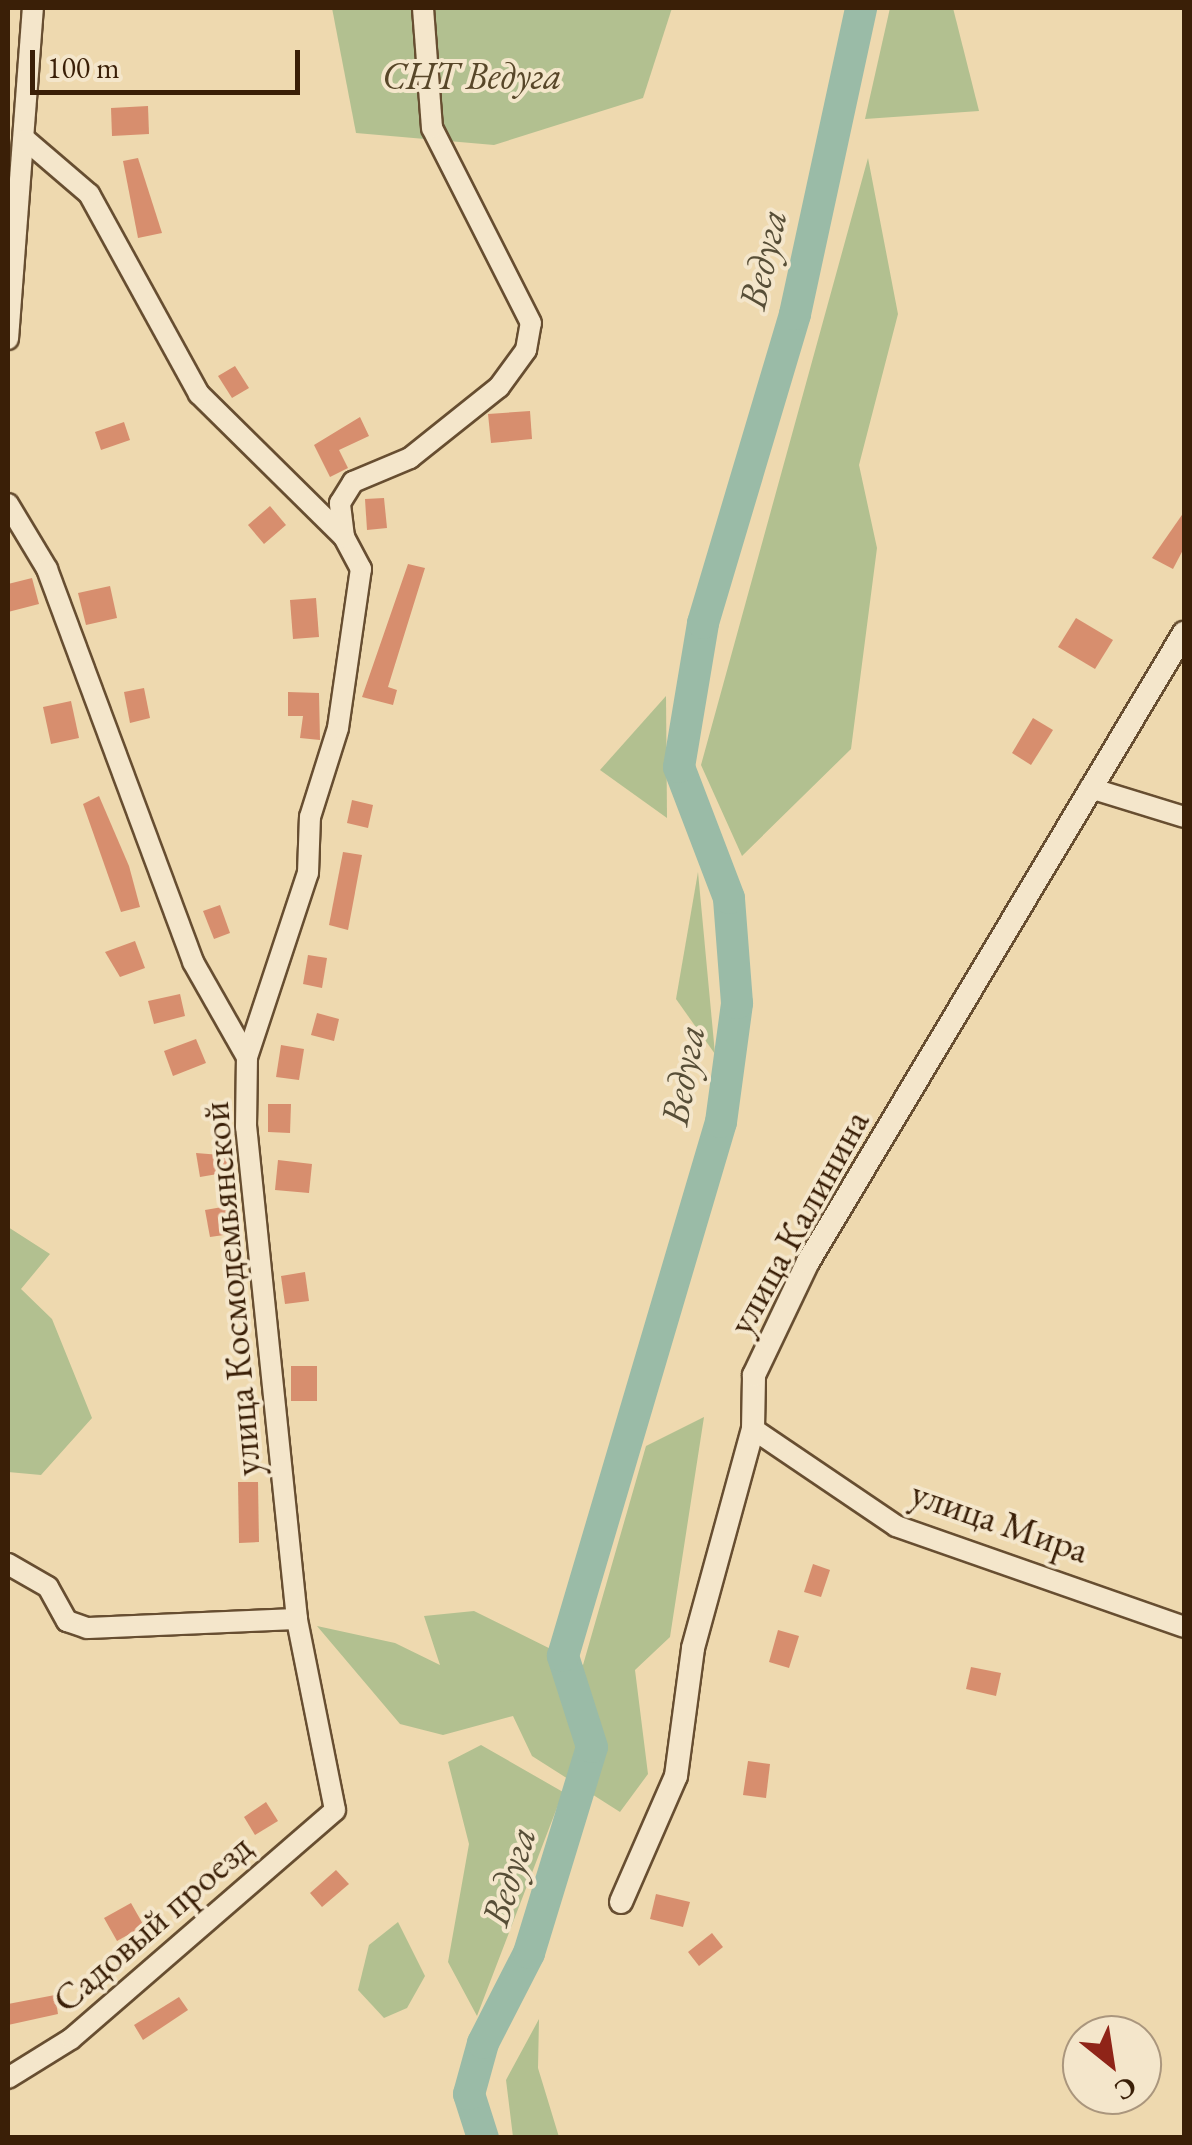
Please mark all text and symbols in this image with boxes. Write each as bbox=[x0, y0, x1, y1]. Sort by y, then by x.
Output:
scale bar bbox=[35, 30, 305, 92]
text: 100 m bbox=[47, 48, 120, 87]
park label: СНТ Ведуга bbox=[382, 52, 562, 98]
water label: Ведуга bbox=[727, 204, 797, 314]
water label: Ведуга bbox=[650, 1021, 714, 1129]
street label: улица Космодемьянской bbox=[192, 1100, 270, 1478]
street label: улица Калинина bbox=[718, 1102, 878, 1342]
street label: улица Мира bbox=[905, 1469, 1095, 1573]
water label: Ведуга bbox=[470, 1821, 546, 1931]
street label: Садовый проезд bbox=[43, 1824, 261, 2022]
north arrow bbox=[1062, 2015, 1162, 2115]
text: С bbox=[1108, 2069, 1144, 2110]

